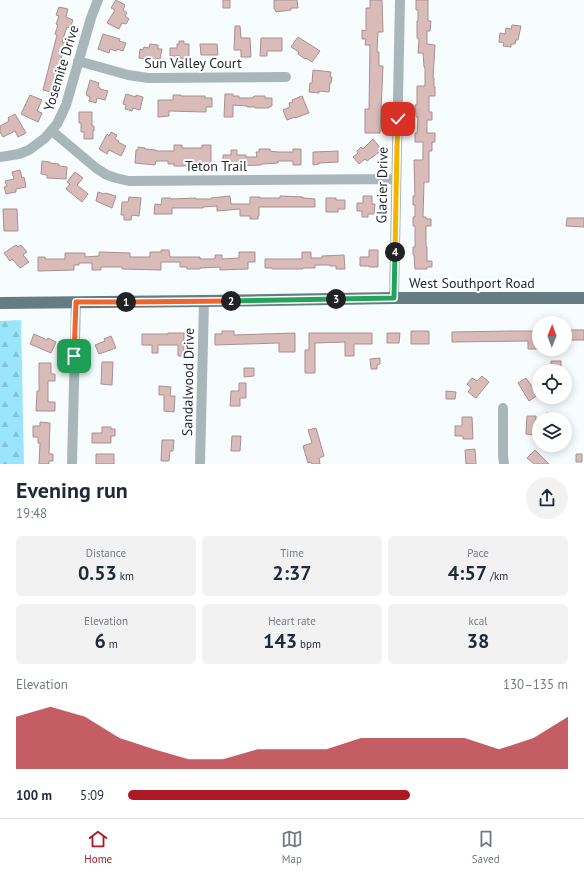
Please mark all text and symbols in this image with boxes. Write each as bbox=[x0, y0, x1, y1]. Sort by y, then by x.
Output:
street label: Yosemite Drive bbox=[39, 23, 83, 113]
street label: Sun Valley Court bbox=[144, 54, 242, 72]
pin bbox=[381, 102, 415, 136]
icon: check bbox=[387, 108, 409, 130]
street label: Glacier Drive bbox=[372, 147, 392, 223]
street label: Teton Trail bbox=[185, 157, 247, 175]
pin: 4 bbox=[385, 242, 405, 262]
text: 4 bbox=[392, 245, 398, 259]
street label: West Southport Road bbox=[409, 274, 535, 292]
pin: 3 bbox=[326, 289, 346, 309]
pin: 2 bbox=[221, 291, 241, 311]
pin: 1 bbox=[116, 292, 136, 312]
text: 3 bbox=[333, 292, 339, 306]
text: 2 bbox=[228, 294, 234, 308]
text: 1 bbox=[123, 295, 129, 309]
north arrow bbox=[532, 316, 572, 356]
map controls bbox=[532, 316, 572, 452]
street label: Sandalwood Drive bbox=[178, 328, 198, 436]
pin bbox=[57, 339, 91, 373]
icon: arrive bbox=[63, 345, 85, 367]
button: locate bbox=[532, 364, 572, 404]
button: layers bbox=[532, 412, 572, 452]
text: Evening run bbox=[16, 476, 128, 504]
button: share bbox=[526, 477, 568, 519]
text: 19:48 bbox=[16, 505, 47, 522]
text: Distance bbox=[86, 546, 126, 560]
text: Time bbox=[280, 546, 304, 560]
text: Pace bbox=[467, 546, 489, 560]
text: 0.53 bbox=[78, 560, 117, 586]
text: 2:37 bbox=[272, 560, 312, 586]
text: 4:57 bbox=[448, 560, 487, 586]
text: km bbox=[117, 569, 134, 583]
text: /km bbox=[487, 569, 508, 583]
text: Elevation bbox=[84, 614, 128, 628]
text: Heart rate bbox=[268, 614, 316, 628]
text: kcal bbox=[469, 614, 487, 628]
text: 6 bbox=[94, 628, 106, 654]
text: 143 bbox=[263, 628, 297, 654]
text: 38 bbox=[467, 628, 489, 654]
text: m bbox=[106, 637, 118, 651]
text: bpm bbox=[297, 637, 321, 651]
text: Elevation bbox=[16, 676, 68, 693]
text: 130–135 m bbox=[503, 676, 568, 693]
text: 100 m bbox=[16, 787, 52, 804]
text: 5:09 bbox=[80, 787, 104, 804]
tab: Home bbox=[84, 828, 112, 866]
tab: Map bbox=[281, 828, 303, 866]
tab: Saved bbox=[472, 828, 500, 866]

